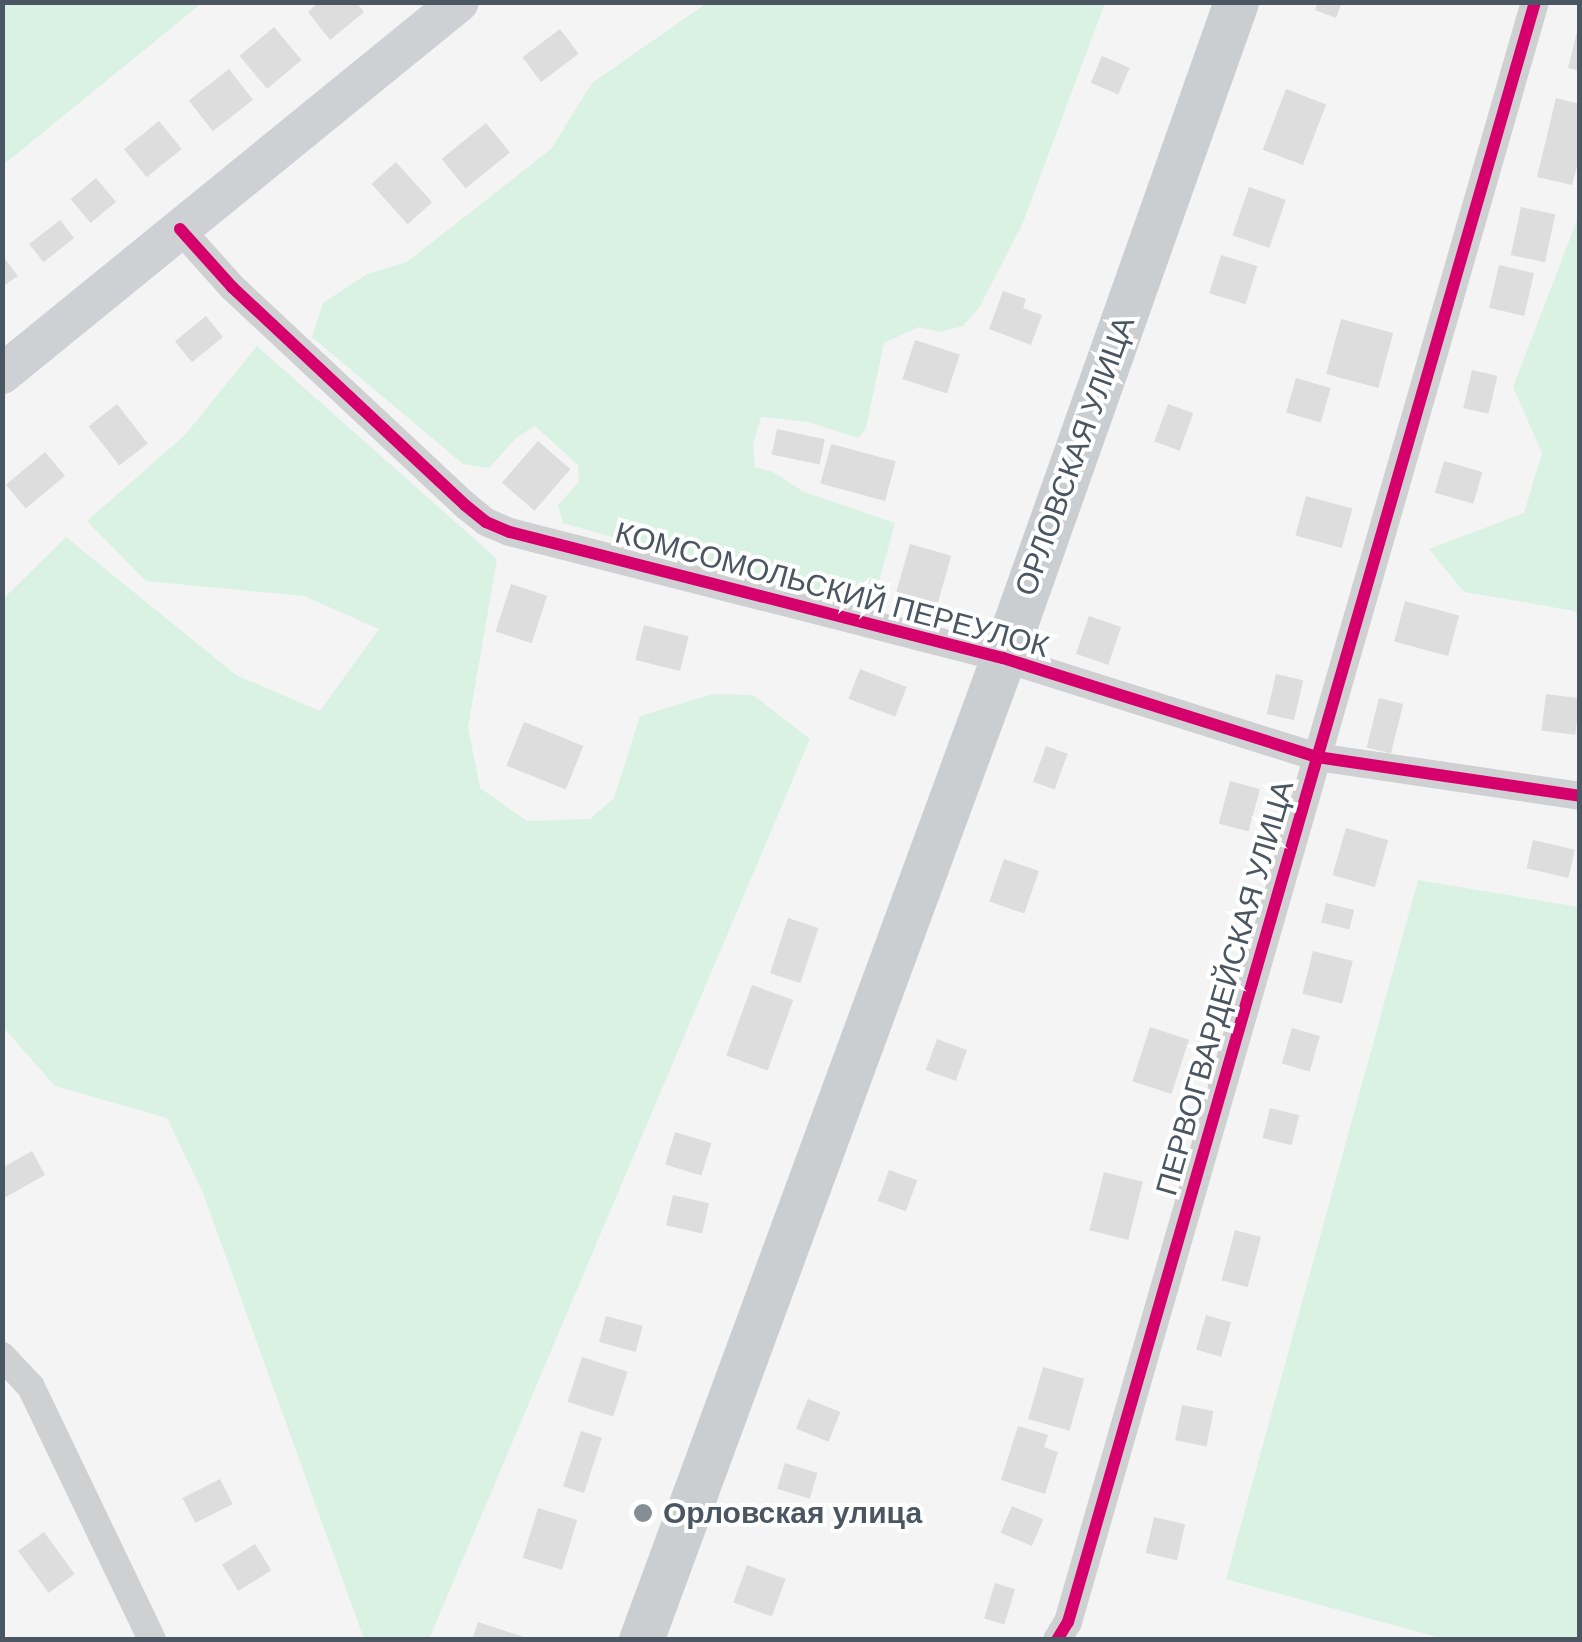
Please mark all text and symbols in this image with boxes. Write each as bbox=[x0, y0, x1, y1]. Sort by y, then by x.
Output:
street label: ОРЛОВСКАЯ УЛИЦА bbox=[1008, 312, 1142, 600]
street label: КОМСОМОЛЬСКИЙ ПЕРЕУЛОК bbox=[611, 515, 1053, 665]
street label: ПЕРВОГВАРДЕЙСКАЯ УЛИЦА bbox=[1148, 776, 1302, 1200]
place label: Орловская улица bbox=[663, 1495, 922, 1531]
marker: Орловская улица bbox=[632, 1502, 654, 1524]

